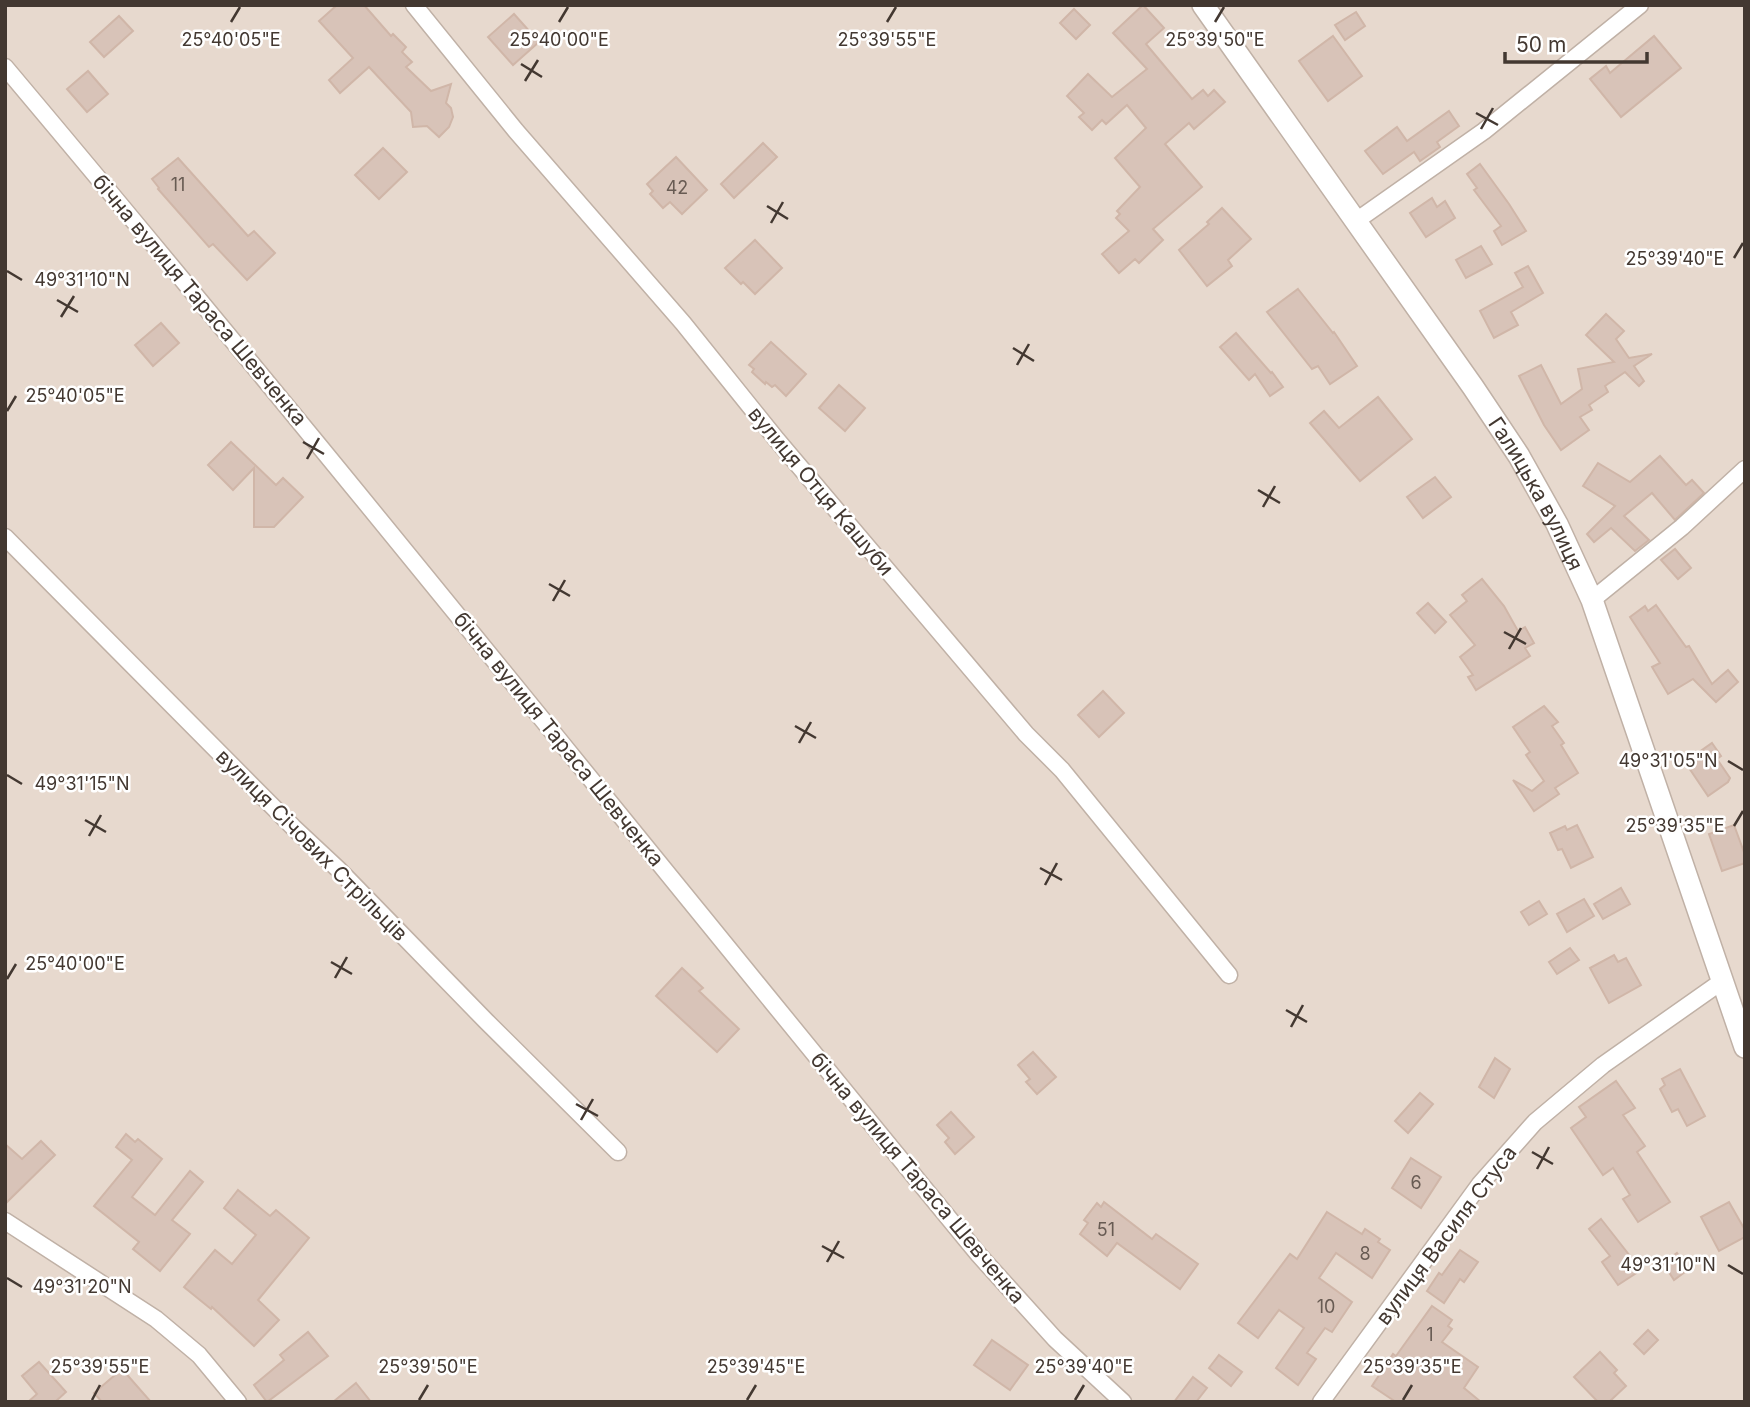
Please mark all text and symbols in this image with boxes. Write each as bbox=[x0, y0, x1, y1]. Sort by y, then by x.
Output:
scale bar bbox=[1505, 21, 1647, 65]
text: 25°40'05"E bbox=[181, 29, 281, 50]
text: 25°40'00"E bbox=[509, 29, 609, 50]
text: 25°39'55"E bbox=[838, 29, 936, 50]
text: 25°39'50"E bbox=[1165, 29, 1265, 50]
text: 50 m bbox=[1516, 32, 1566, 57]
street label: бічна вулиця Тараса Шевченка bbox=[88, 169, 312, 431]
house number: 11 bbox=[171, 174, 185, 195]
house number: 42 bbox=[666, 177, 688, 198]
text: 25°39'40"E bbox=[1626, 248, 1724, 269]
text: 49°31'10"N bbox=[34, 269, 130, 290]
text: 25°40'05"E bbox=[25, 385, 125, 406]
street label: вулиця Отця Кашуби bbox=[743, 401, 899, 581]
street label: Галицька вулиця bbox=[1484, 412, 1589, 574]
street label: бічна вулиця Тараса Шевченка bbox=[449, 607, 669, 871]
street label: вулиця Січових Стрільців bbox=[211, 744, 413, 946]
text: 49°31'05"N bbox=[1618, 750, 1718, 771]
text: 49°31'15"N bbox=[34, 773, 130, 794]
text: 25°39'35"E bbox=[1625, 815, 1725, 836]
text: 25°40'00"E bbox=[25, 953, 125, 974]
street label: бічна вулиця Тараса Шевченка bbox=[806, 1047, 1030, 1309]
street label: вулиця Василя Стуса bbox=[1371, 1141, 1521, 1329]
house number: 6 bbox=[1410, 1172, 1422, 1193]
house number: 51 bbox=[1097, 1219, 1115, 1240]
house number: 8 bbox=[1359, 1243, 1371, 1264]
text: 49°31'10"N bbox=[1620, 1254, 1716, 1275]
text: 49°31'20"N bbox=[32, 1276, 132, 1297]
house number: 10 bbox=[1317, 1296, 1335, 1317]
house number: 1 bbox=[1426, 1324, 1434, 1345]
text: 25°39'55"E bbox=[51, 1356, 149, 1377]
text: 25°39'50"E bbox=[378, 1356, 478, 1377]
text: 25°39'45"E bbox=[707, 1356, 805, 1377]
text: 25°39'40"E bbox=[1035, 1356, 1133, 1377]
text: 25°39'35"E bbox=[1362, 1356, 1462, 1377]

